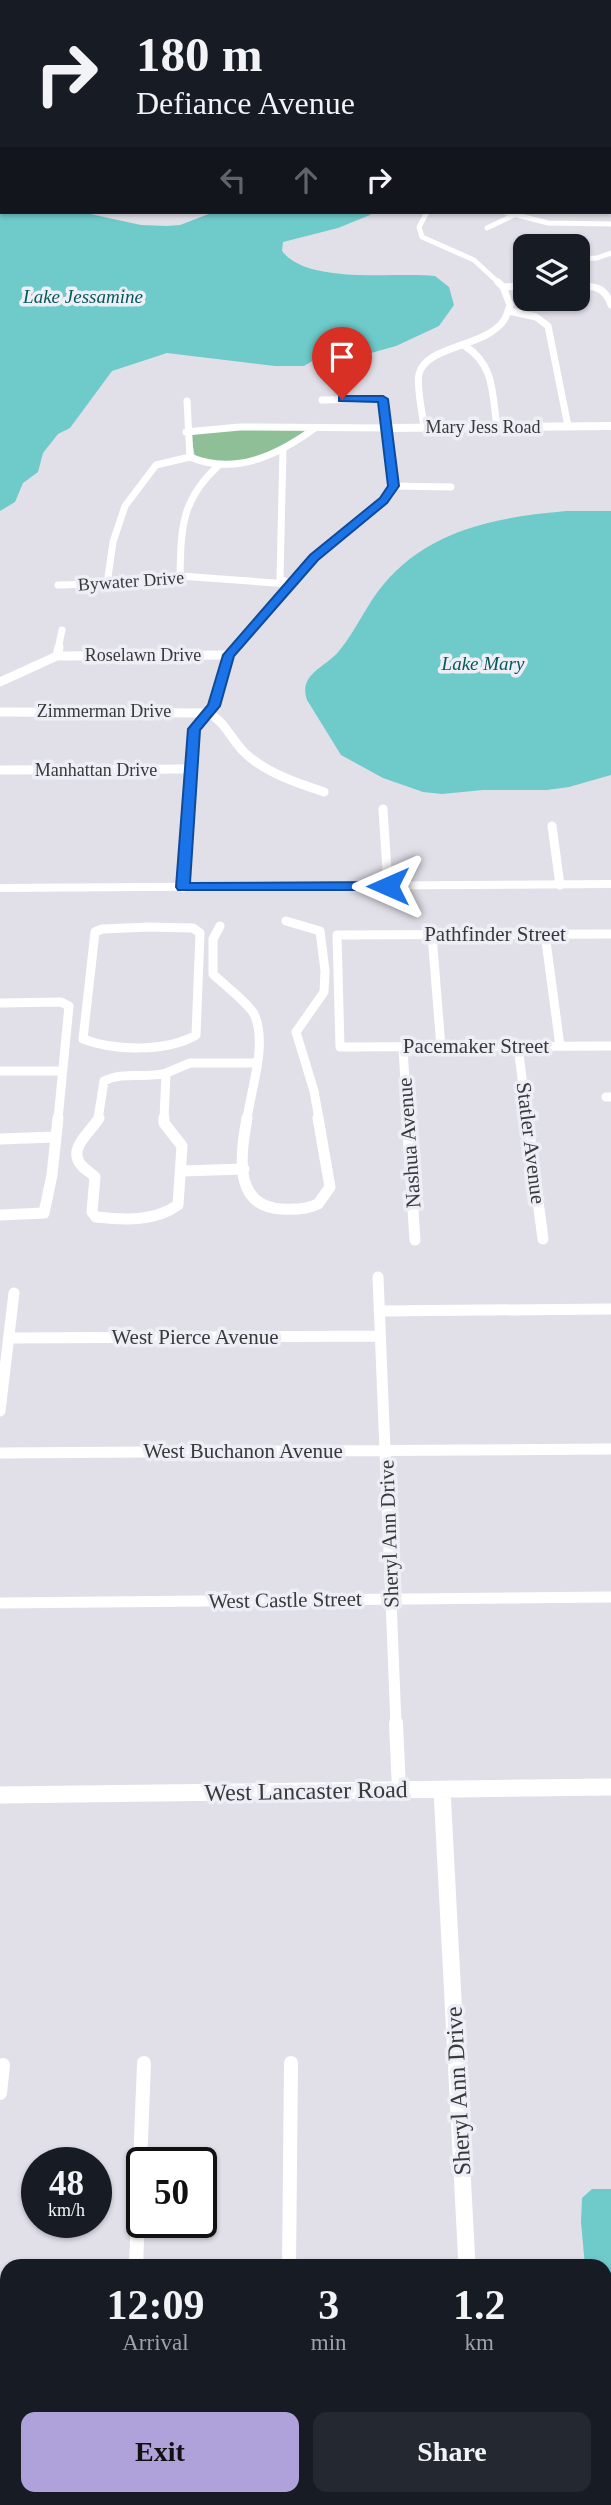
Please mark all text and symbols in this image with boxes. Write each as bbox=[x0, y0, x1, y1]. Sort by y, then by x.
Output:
text: 180 m bbox=[136, 27, 263, 82]
icon: right bbox=[21, 28, 112, 119]
text: Defiance Avenue bbox=[136, 85, 355, 121]
icon: left bbox=[214, 161, 252, 199]
icon: ahead bbox=[287, 161, 325, 199]
icon: right bbox=[360, 161, 398, 199]
map controls bbox=[513, 234, 590, 311]
button: layers bbox=[513, 234, 590, 311]
water label: Lake Jessamine bbox=[22, 286, 143, 307]
pin bbox=[312, 327, 372, 399]
icon: arrive bbox=[323, 338, 361, 376]
street label: Mary Jess Road bbox=[426, 417, 541, 437]
street label: Bywater Drive bbox=[77, 567, 185, 595]
street label: Roselawn Drive bbox=[85, 645, 201, 665]
water label: Lake Mary bbox=[441, 653, 525, 674]
street label: Zimmerman Drive bbox=[37, 701, 171, 721]
street label: Manhattan Drive bbox=[35, 760, 157, 780]
position arrow bbox=[351, 849, 425, 923]
street label: Pathfinder Street bbox=[424, 922, 566, 946]
street label: Pacemaker Street bbox=[403, 1034, 549, 1058]
street label: Nashua Avenue bbox=[392, 1077, 426, 1209]
street label: Statler Avenue bbox=[512, 1081, 550, 1205]
street label: West Pierce Avenue bbox=[111, 1325, 279, 1349]
street label: West Buchanon Avenue bbox=[143, 1439, 343, 1463]
street label: Sheryl Ann Drive bbox=[374, 1460, 404, 1608]
street label: West Castle Street bbox=[208, 1587, 362, 1613]
street label: West Lancaster Road bbox=[204, 1776, 408, 1806]
street label: Sheryl Ann Drive bbox=[441, 2006, 475, 2176]
speed limit sign: 50 bbox=[126, 2147, 217, 2238]
text: 48 bbox=[49, 2164, 84, 2203]
text: km/h bbox=[48, 2200, 85, 2220]
text: 12:09 bbox=[106, 2282, 204, 2328]
text: 3 bbox=[318, 2282, 339, 2328]
text: 1.2 bbox=[453, 2282, 506, 2328]
text: Arrival bbox=[122, 2330, 189, 2355]
text: min bbox=[311, 2330, 347, 2355]
text: km bbox=[465, 2330, 494, 2355]
button: Exit bbox=[21, 2412, 299, 2492]
button: Share bbox=[313, 2412, 591, 2492]

